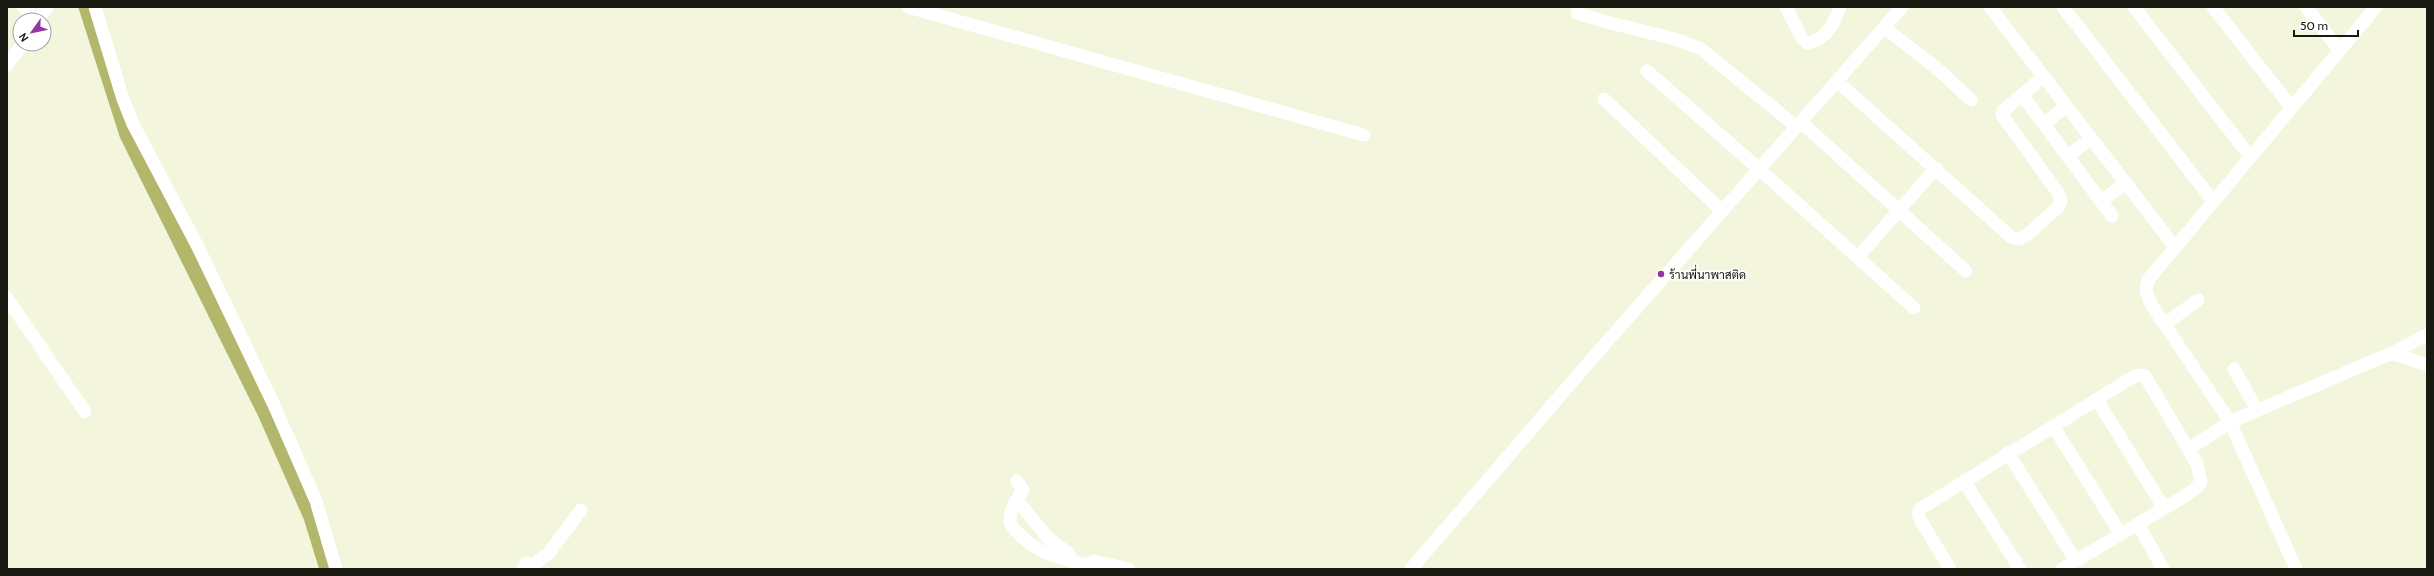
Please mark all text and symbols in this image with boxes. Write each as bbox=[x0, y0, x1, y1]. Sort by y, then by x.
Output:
north arrow bbox=[12, 12, 52, 52]
scale bar bbox=[2294, 12, 2358, 38]
text: 50 m bbox=[2300, 18, 2328, 33]
text: N bbox=[16, 30, 32, 45]
place label: ร้านพี่นาพาสติด bbox=[1669, 264, 1746, 282]
marker: ร้านพี่นาพาสติด bbox=[1656, 269, 1666, 279]

